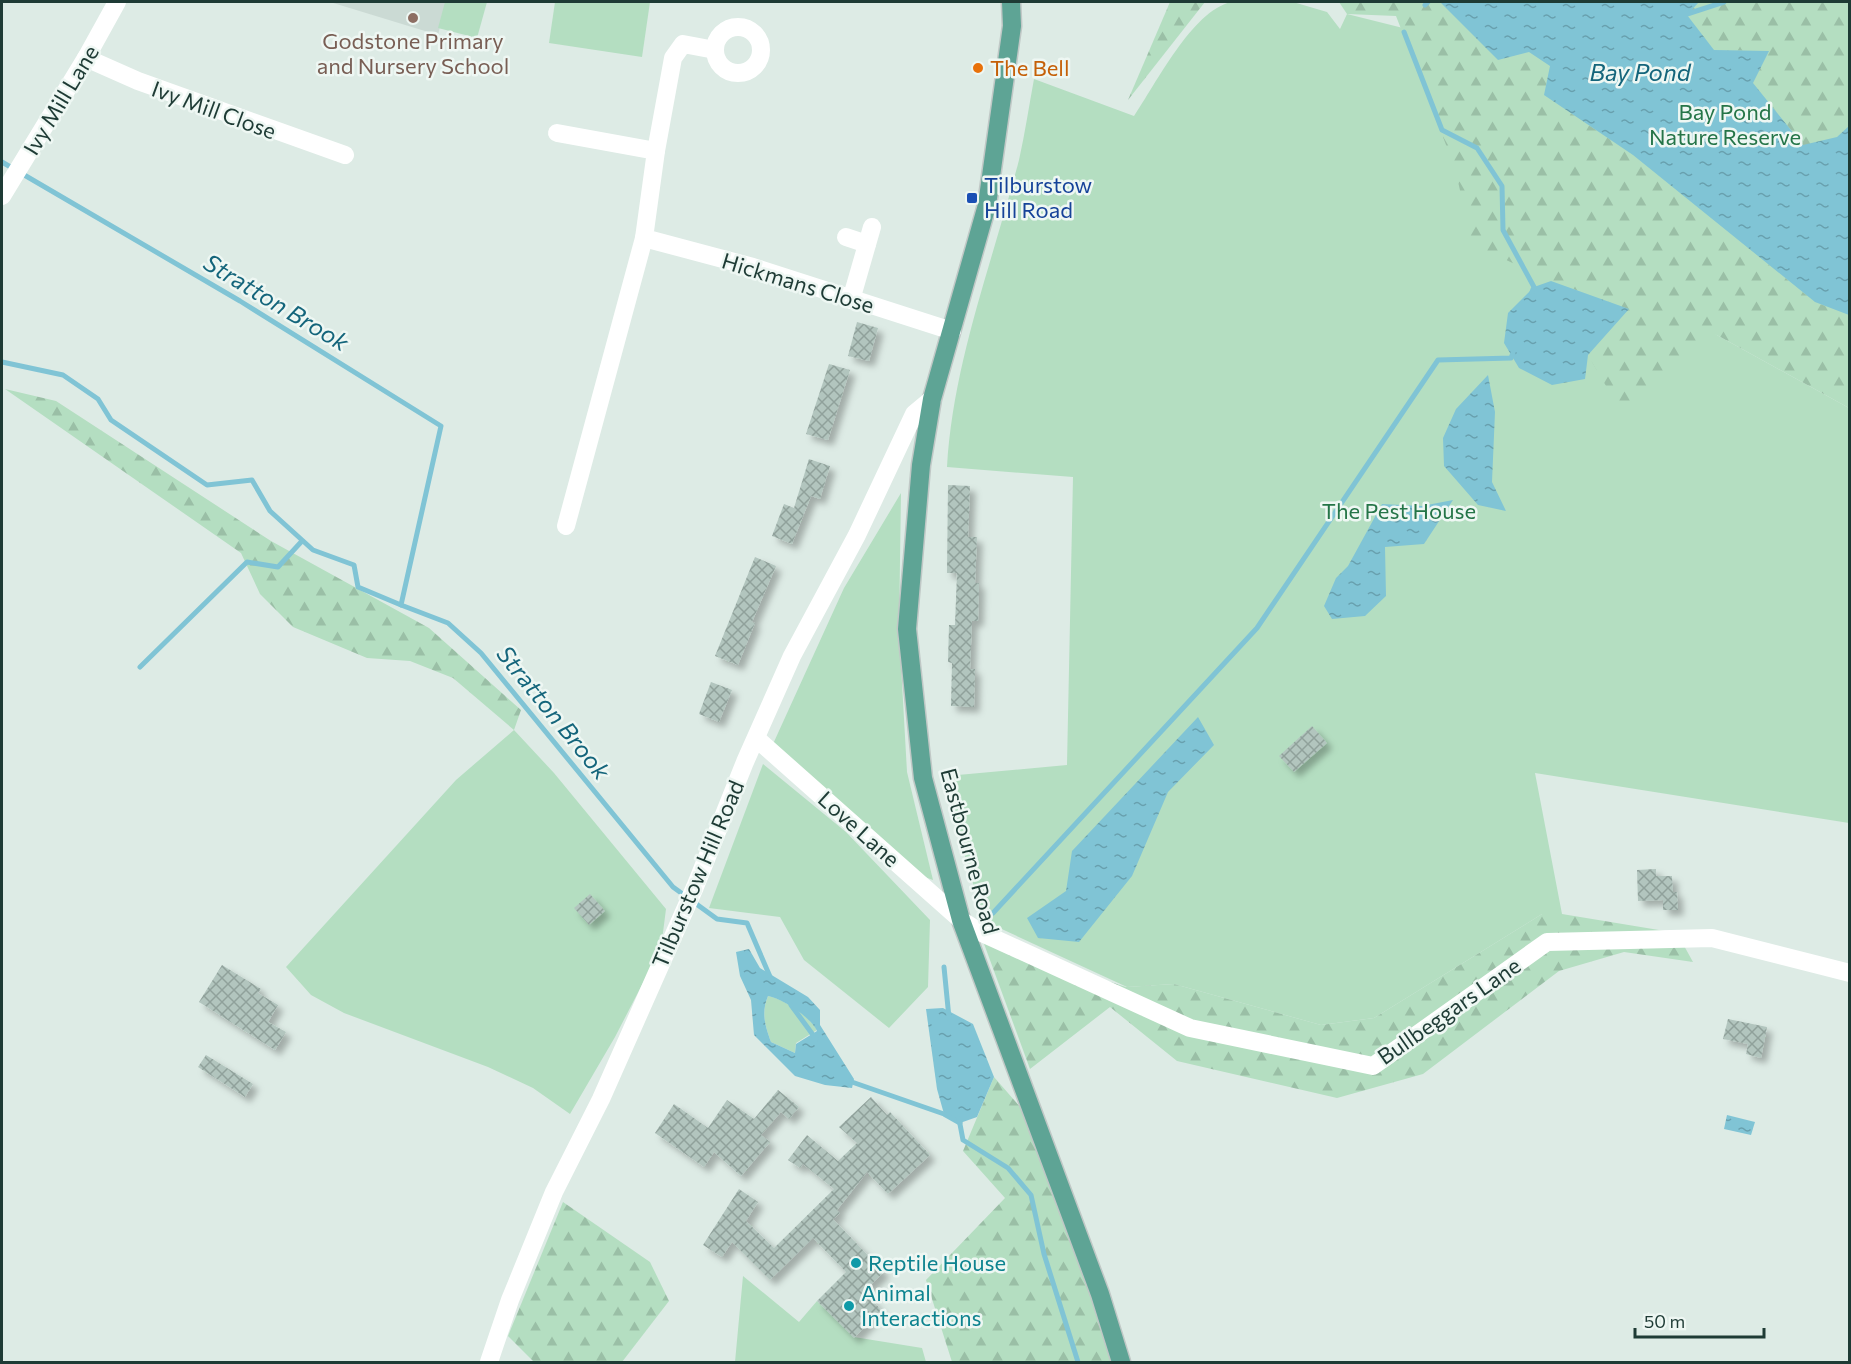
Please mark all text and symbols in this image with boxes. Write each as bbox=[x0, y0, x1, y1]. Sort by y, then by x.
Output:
marker: Godstone Primary and Nursery School bbox=[406, 11, 420, 25]
place label: Godstone Primary and Nursery School bbox=[317, 27, 509, 79]
street label: Ivy Mill Lane bbox=[17, 40, 104, 160]
place label: The Bell bbox=[990, 54, 1070, 81]
water label: Bay Pond bbox=[1589, 57, 1692, 86]
marker: The Bell bbox=[971, 61, 985, 75]
street label: Ivy Mill Close bbox=[148, 75, 280, 145]
park label: Bay Pond Nature Reserve bbox=[1649, 98, 1801, 150]
place label: Tilburstow Hill Road bbox=[984, 171, 1093, 223]
marker: Tilburstow Hill Road bbox=[965, 191, 979, 205]
water label: Stratton Brook bbox=[199, 247, 355, 357]
street label: Hickmans Close bbox=[719, 247, 877, 318]
park label: The Pest House bbox=[1322, 497, 1476, 524]
water label: Stratton Brook bbox=[491, 639, 618, 786]
street label: Eastbourne Road bbox=[935, 765, 1006, 937]
street label: Tilburstow Hill Road bbox=[646, 776, 749, 972]
street label: Love Lane bbox=[813, 785, 906, 872]
street label: Bullbeggars Lane bbox=[1372, 951, 1525, 1070]
place label: Reptile House bbox=[868, 1249, 1006, 1276]
marker: Reptile House bbox=[849, 1256, 863, 1270]
place label: Animal Interactions bbox=[861, 1279, 982, 1331]
marker: Animal Interactions bbox=[842, 1299, 856, 1313]
scale bar bbox=[1635, 1301, 1764, 1339]
text: 50 m bbox=[1644, 1310, 1685, 1332]

